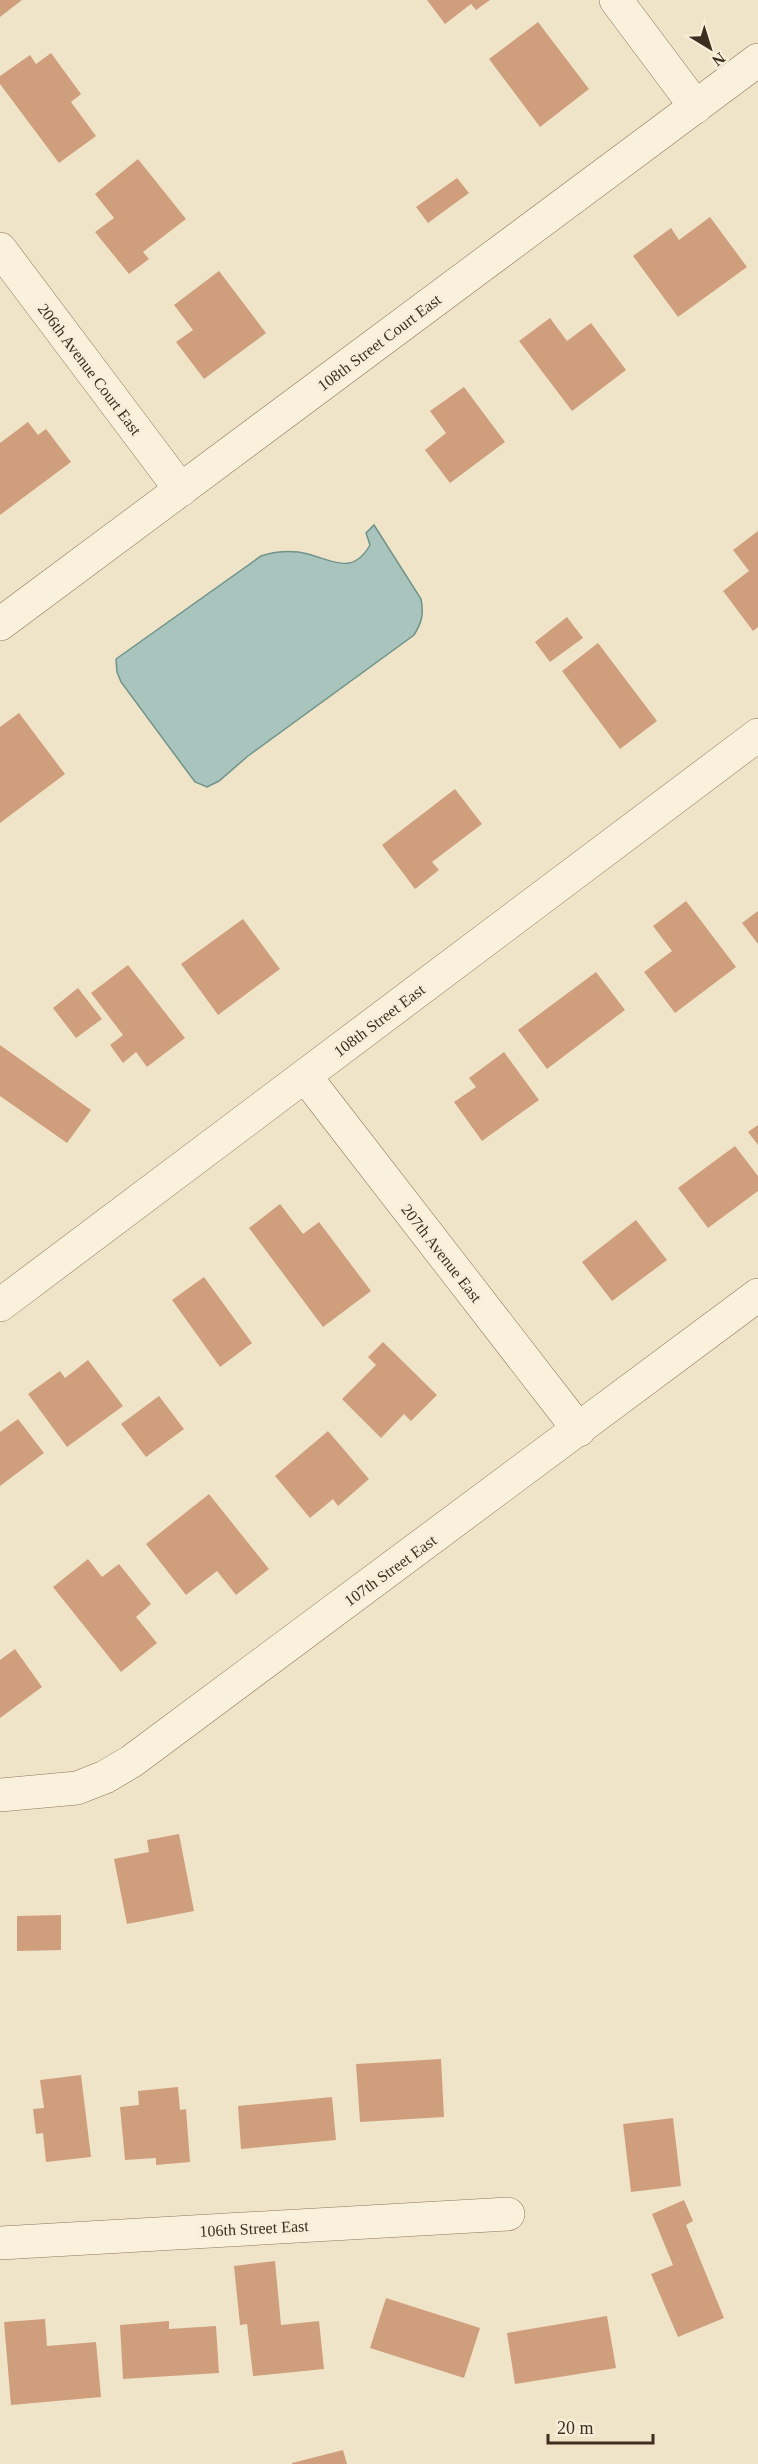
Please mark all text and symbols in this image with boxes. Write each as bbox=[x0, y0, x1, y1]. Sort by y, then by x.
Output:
north arrow bbox=[680, 18, 740, 78]
text: N bbox=[709, 49, 729, 70]
street label: 108th Street Court East bbox=[314, 290, 445, 394]
street label: 206th Avenue Court East bbox=[35, 300, 145, 439]
street label: 108th Street East bbox=[331, 980, 429, 1060]
street label: 207th Avenue East bbox=[398, 1201, 485, 1306]
street label: 107th Street East bbox=[341, 1531, 440, 1609]
street label: 106th Street East bbox=[199, 2217, 310, 2240]
scale bar bbox=[548, 2407, 653, 2445]
text: 20 m bbox=[557, 2418, 594, 2438]

